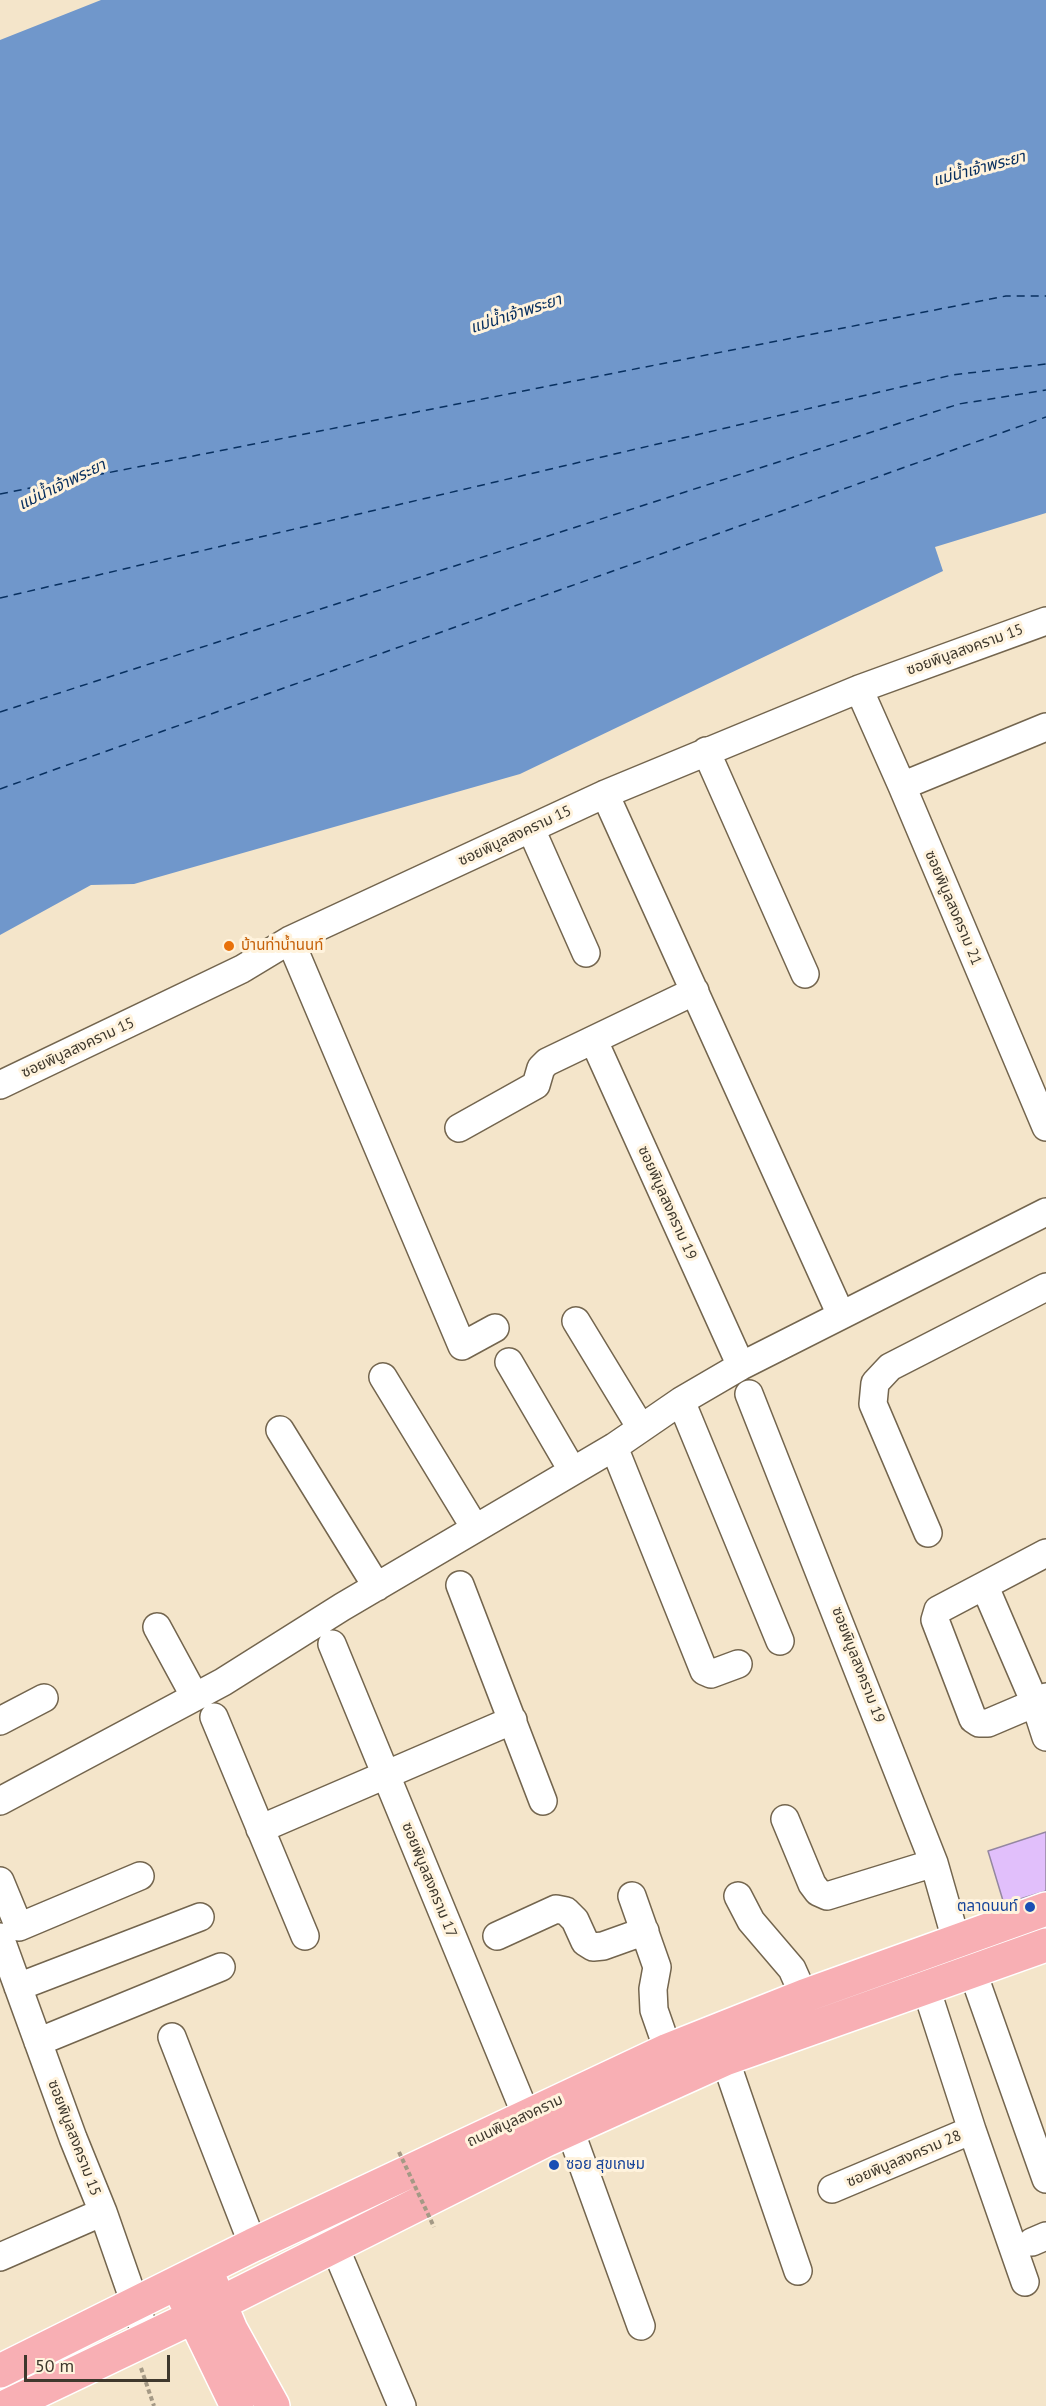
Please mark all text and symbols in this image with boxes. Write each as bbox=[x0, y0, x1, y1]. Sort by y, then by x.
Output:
water label: แม่น้ำเจ้าพระยา bbox=[931, 147, 1027, 191]
water label: แม่น้ำเจ้าพระยา bbox=[468, 290, 564, 338]
water label: แม่น้ำเจ้าพระยา bbox=[15, 456, 109, 514]
street label: ซอยพิบูลสงคราม 15 bbox=[904, 621, 1026, 679]
street label: ซอยพิบูลสงคราม 15 bbox=[456, 802, 574, 870]
street label: ซอยพิบูลสงคราม 21 bbox=[921, 848, 985, 968]
place label: บ้านท่าน้ำนนท์ bbox=[241, 937, 323, 955]
marker: บ้านท่าน้ำนนท์ bbox=[222, 939, 236, 953]
street label: ซอยพิบูลสงคราม 15 bbox=[19, 1014, 137, 1082]
street label: ซอยพิบูลสงคราม 19 bbox=[634, 1143, 700, 1263]
street label: ซอยพิบูลสงคราม 19 bbox=[828, 1604, 888, 1726]
street label: ซอยพิบูลสงคราม 17 bbox=[398, 1820, 460, 1940]
place label: ตลาดนนท์ bbox=[957, 1898, 1018, 1916]
marker: ตลาดนนท์ bbox=[1023, 1900, 1037, 1914]
street label: ซอยพิบูลสงคราม 15 bbox=[44, 2077, 104, 2199]
street label: ถนนพิบูลสงคราม bbox=[464, 2091, 566, 2151]
street label: ซอยพิบูลสงคราม 28 bbox=[844, 2127, 964, 2191]
place label: ซอย สุขเกษม bbox=[566, 2156, 645, 2174]
marker: ซอย สุขเกษม bbox=[547, 2158, 561, 2172]
scale bar bbox=[27, 2343, 172, 2381]
text: 50 m bbox=[35, 2354, 74, 2377]

